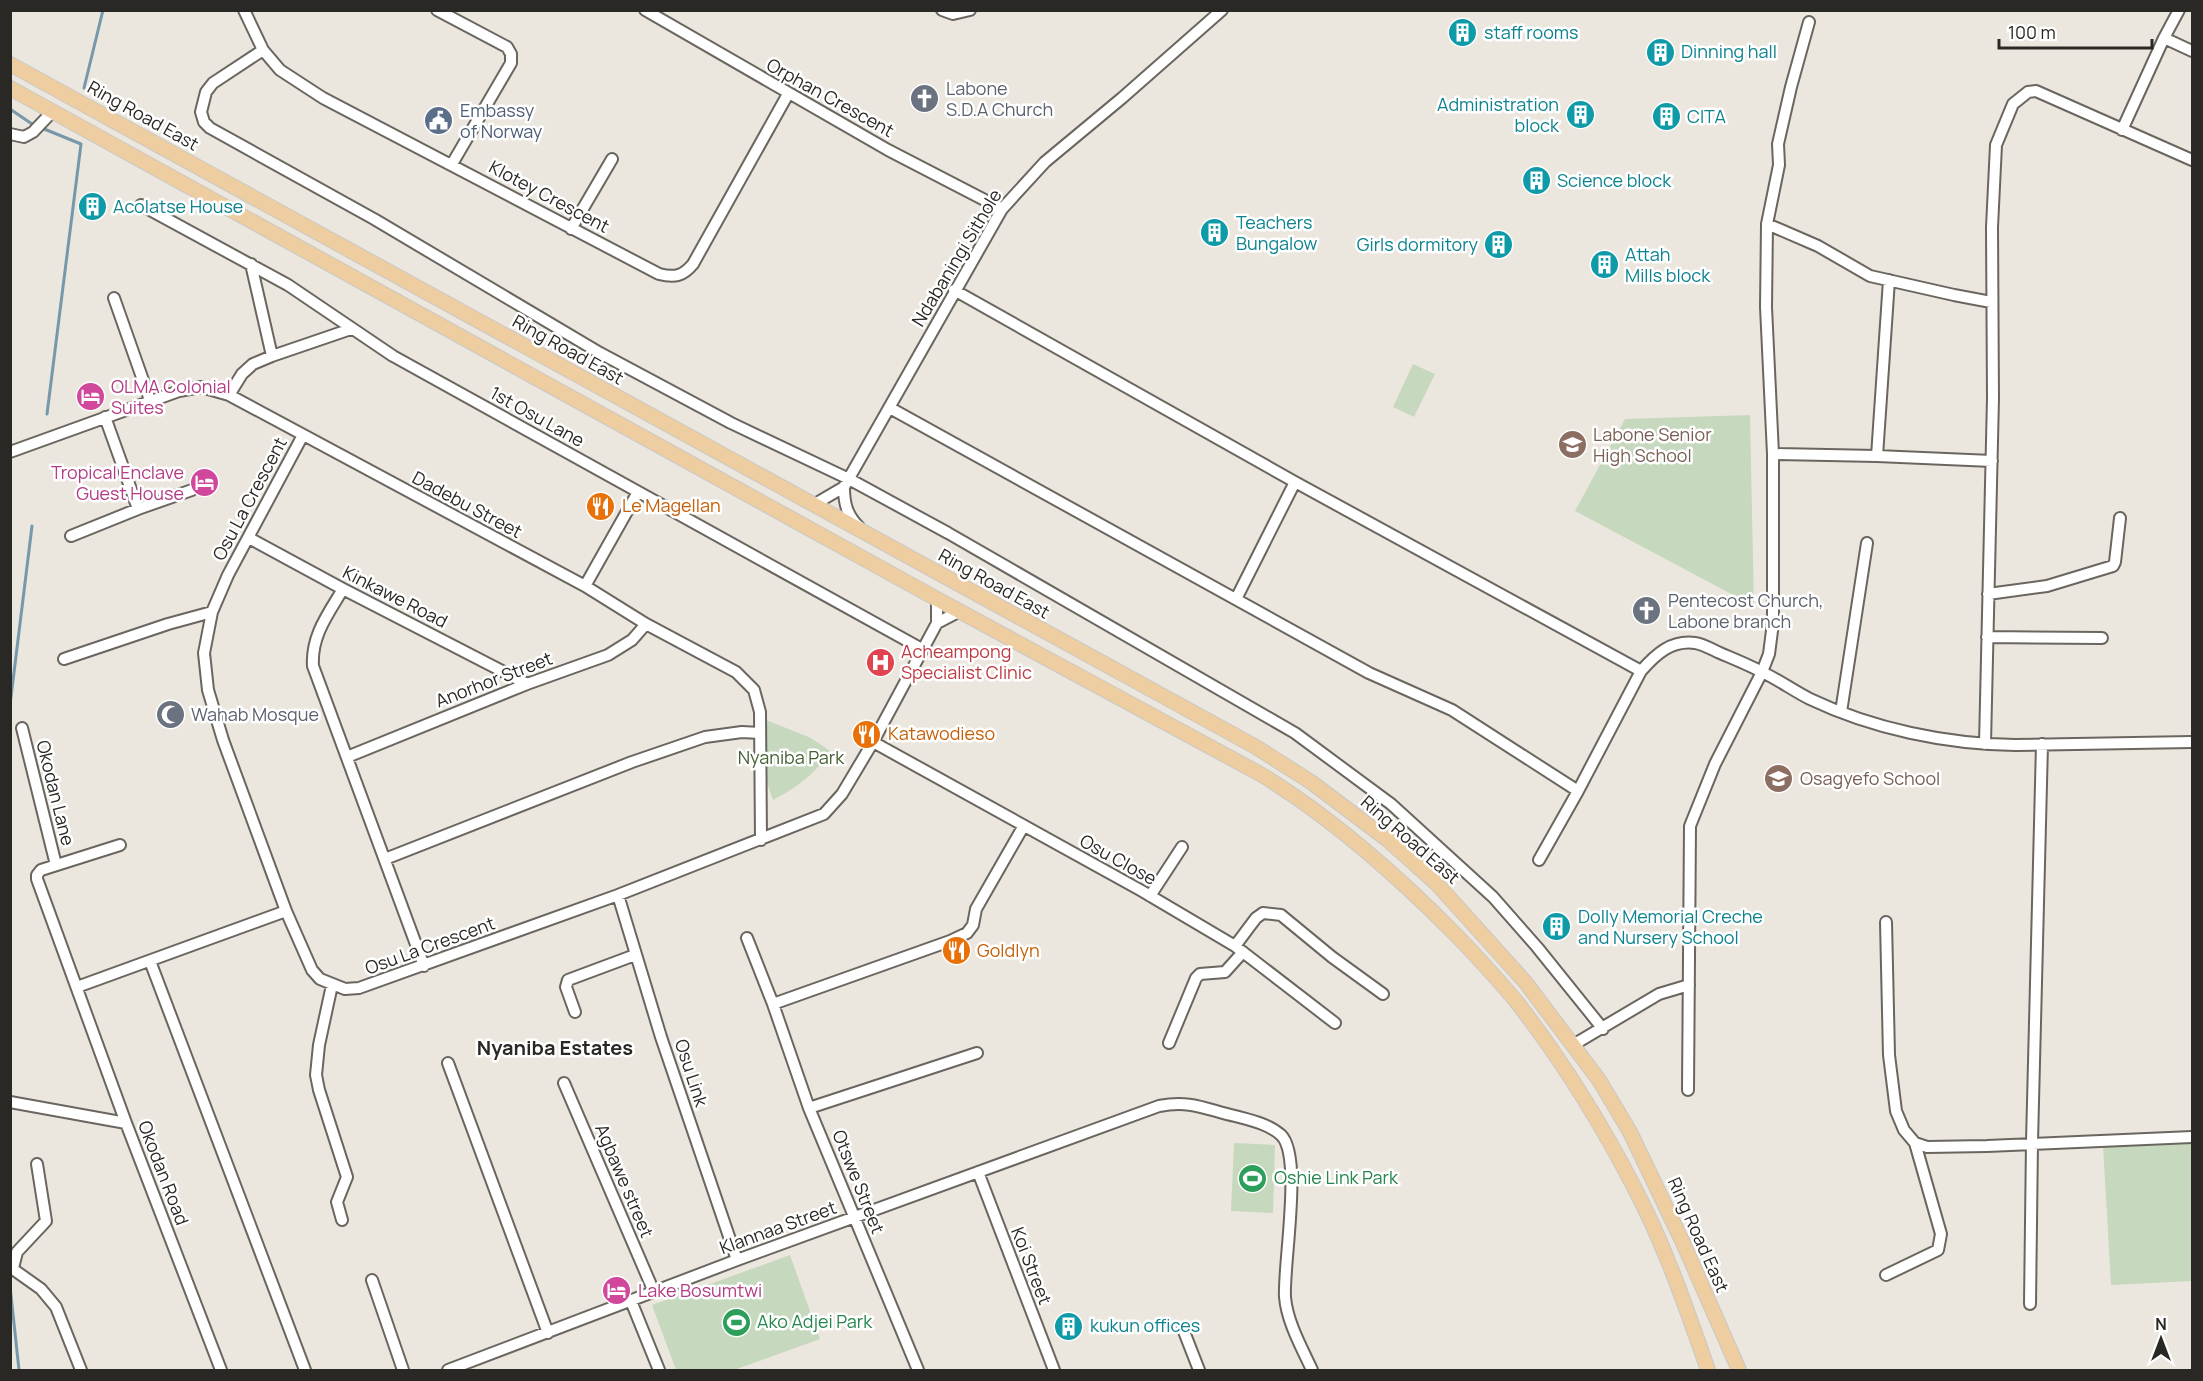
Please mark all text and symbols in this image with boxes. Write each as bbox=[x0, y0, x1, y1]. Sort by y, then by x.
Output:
scale bar bbox=[1999, 12, 2152, 50]
building icon: staff rooms bbox=[1447, 17, 1479, 49]
place label: staff rooms bbox=[1484, 20, 1579, 44]
text: 100 m bbox=[2008, 20, 2056, 44]
building icon: Dinning hall bbox=[1644, 36, 1676, 68]
place label: Dinning hall bbox=[1681, 39, 1777, 63]
street label: Orphan Crescent bbox=[763, 52, 898, 142]
street label: Ring Road East bbox=[84, 75, 203, 156]
place label: Labone S.D.A Church bbox=[946, 76, 1053, 121]
church icon: Labone S.D.A Church bbox=[909, 83, 941, 115]
place label: Administration block bbox=[1437, 92, 1560, 137]
place label: Embassy of Norway bbox=[460, 98, 543, 143]
building icon: Administration block bbox=[1564, 99, 1596, 131]
building icon: CITA bbox=[1650, 101, 1682, 133]
place label: CITA bbox=[1687, 104, 1726, 128]
public building icon: Embassy of Norway bbox=[423, 105, 455, 137]
street label: Klotey Crescent bbox=[485, 154, 614, 238]
building icon: Science block bbox=[1520, 165, 1552, 197]
place label: Science block bbox=[1557, 168, 1672, 192]
street label: Ndabaningi Sithole bbox=[906, 184, 1007, 331]
building icon: Acolatse House bbox=[76, 191, 108, 223]
place label: Acolatse House bbox=[113, 194, 243, 218]
place label: Teachers Bungalow bbox=[1236, 210, 1318, 255]
building icon: Teachers Bungalow bbox=[1199, 217, 1231, 249]
building icon: Girls dormitory bbox=[1483, 229, 1515, 261]
place label: Girls dormitory bbox=[1357, 232, 1479, 256]
place label: Attah Mills block bbox=[1625, 242, 1711, 287]
building icon: Attah Mills block bbox=[1588, 249, 1620, 281]
street label: Ring Road East bbox=[509, 309, 628, 390]
place label: OLMA Colonial Suites bbox=[111, 374, 231, 419]
street label: 1st Osu Lane bbox=[486, 380, 589, 452]
hotel icon: OLMA Colonial Suites bbox=[74, 381, 106, 413]
place label: Labone Senior High School bbox=[1593, 422, 1712, 467]
school or university icon: Labone Senior High School bbox=[1556, 429, 1588, 461]
street label: Osu La Crescent bbox=[206, 433, 292, 564]
place label: Tropical Enclave Guest House bbox=[51, 460, 184, 505]
street label: Dadebu Street bbox=[408, 465, 527, 543]
hotel icon: Tropical Enclave Guest House bbox=[189, 467, 221, 499]
restaurant icon: Le Magellan bbox=[585, 490, 617, 522]
place label: Le Magellan bbox=[622, 493, 721, 517]
street label: Ring Road East bbox=[935, 543, 1054, 624]
street label: Kinkawe Road bbox=[339, 559, 452, 633]
place label: Pentecost Church, Labone branch bbox=[1668, 588, 1824, 633]
church icon: Pentecost Church, Labone branch bbox=[1631, 595, 1663, 627]
place label: Acheampong Specialist Clinic bbox=[901, 639, 1032, 684]
street label: Anorhor Street bbox=[432, 646, 556, 712]
hospital icon: Acheampong Specialist Clinic bbox=[864, 646, 896, 678]
mosque icon: Wahab Mosque bbox=[154, 699, 186, 731]
place label: Wahab Mosque bbox=[191, 702, 319, 726]
restaurant icon: Katawodieso bbox=[851, 718, 883, 750]
place label: Katawodieso bbox=[888, 721, 995, 745]
street label: Okodan Lane bbox=[31, 738, 81, 848]
park label: Nyaniba Park bbox=[738, 745, 845, 769]
school or university icon: Osagyefo School bbox=[1763, 763, 1795, 795]
place label: Osagyefo School bbox=[1800, 766, 1940, 790]
street label: Ring Road East bbox=[1356, 790, 1465, 889]
street label: Osu Close bbox=[1076, 828, 1161, 890]
place label: Dolly Memorial Creche and Nursery School bbox=[1578, 904, 1763, 949]
street label: Osu La Crescent bbox=[361, 910, 498, 980]
building icon: Dolly Memorial Creche and Nursery School bbox=[1541, 911, 1573, 943]
restaurant icon: Goldlyn bbox=[940, 935, 972, 967]
place label: Goldlyn bbox=[977, 938, 1040, 962]
district label: Nyaniba Estates bbox=[477, 1034, 633, 1061]
street label: Osu Link bbox=[670, 1036, 714, 1111]
street label: Okodan Road bbox=[133, 1117, 195, 1228]
street label: Agbawe street bbox=[590, 1120, 660, 1241]
street label: Otswe Street bbox=[827, 1126, 891, 1237]
sports icon: Oshie Link Park bbox=[1237, 1162, 1269, 1194]
place label: Oshie Link Park bbox=[1274, 1165, 1399, 1189]
street label: Ring Road East bbox=[1663, 1173, 1735, 1296]
street label: Klannaa Street bbox=[716, 1195, 839, 1259]
street label: Koi Street bbox=[1006, 1223, 1058, 1308]
hotel icon: Lake Bosumtwi bbox=[601, 1275, 633, 1307]
place label: Lake Bosumtwi bbox=[638, 1278, 762, 1302]
sports icon: Ako Adjei Park bbox=[720, 1306, 752, 1338]
place label: Ako Adjei Park bbox=[757, 1309, 873, 1333]
north arrow bbox=[2131, 1309, 2191, 1369]
building icon: kukun offices bbox=[1053, 1310, 1085, 1342]
place label: kukun offices bbox=[1090, 1313, 1200, 1337]
text: N bbox=[2155, 1313, 2167, 1335]

